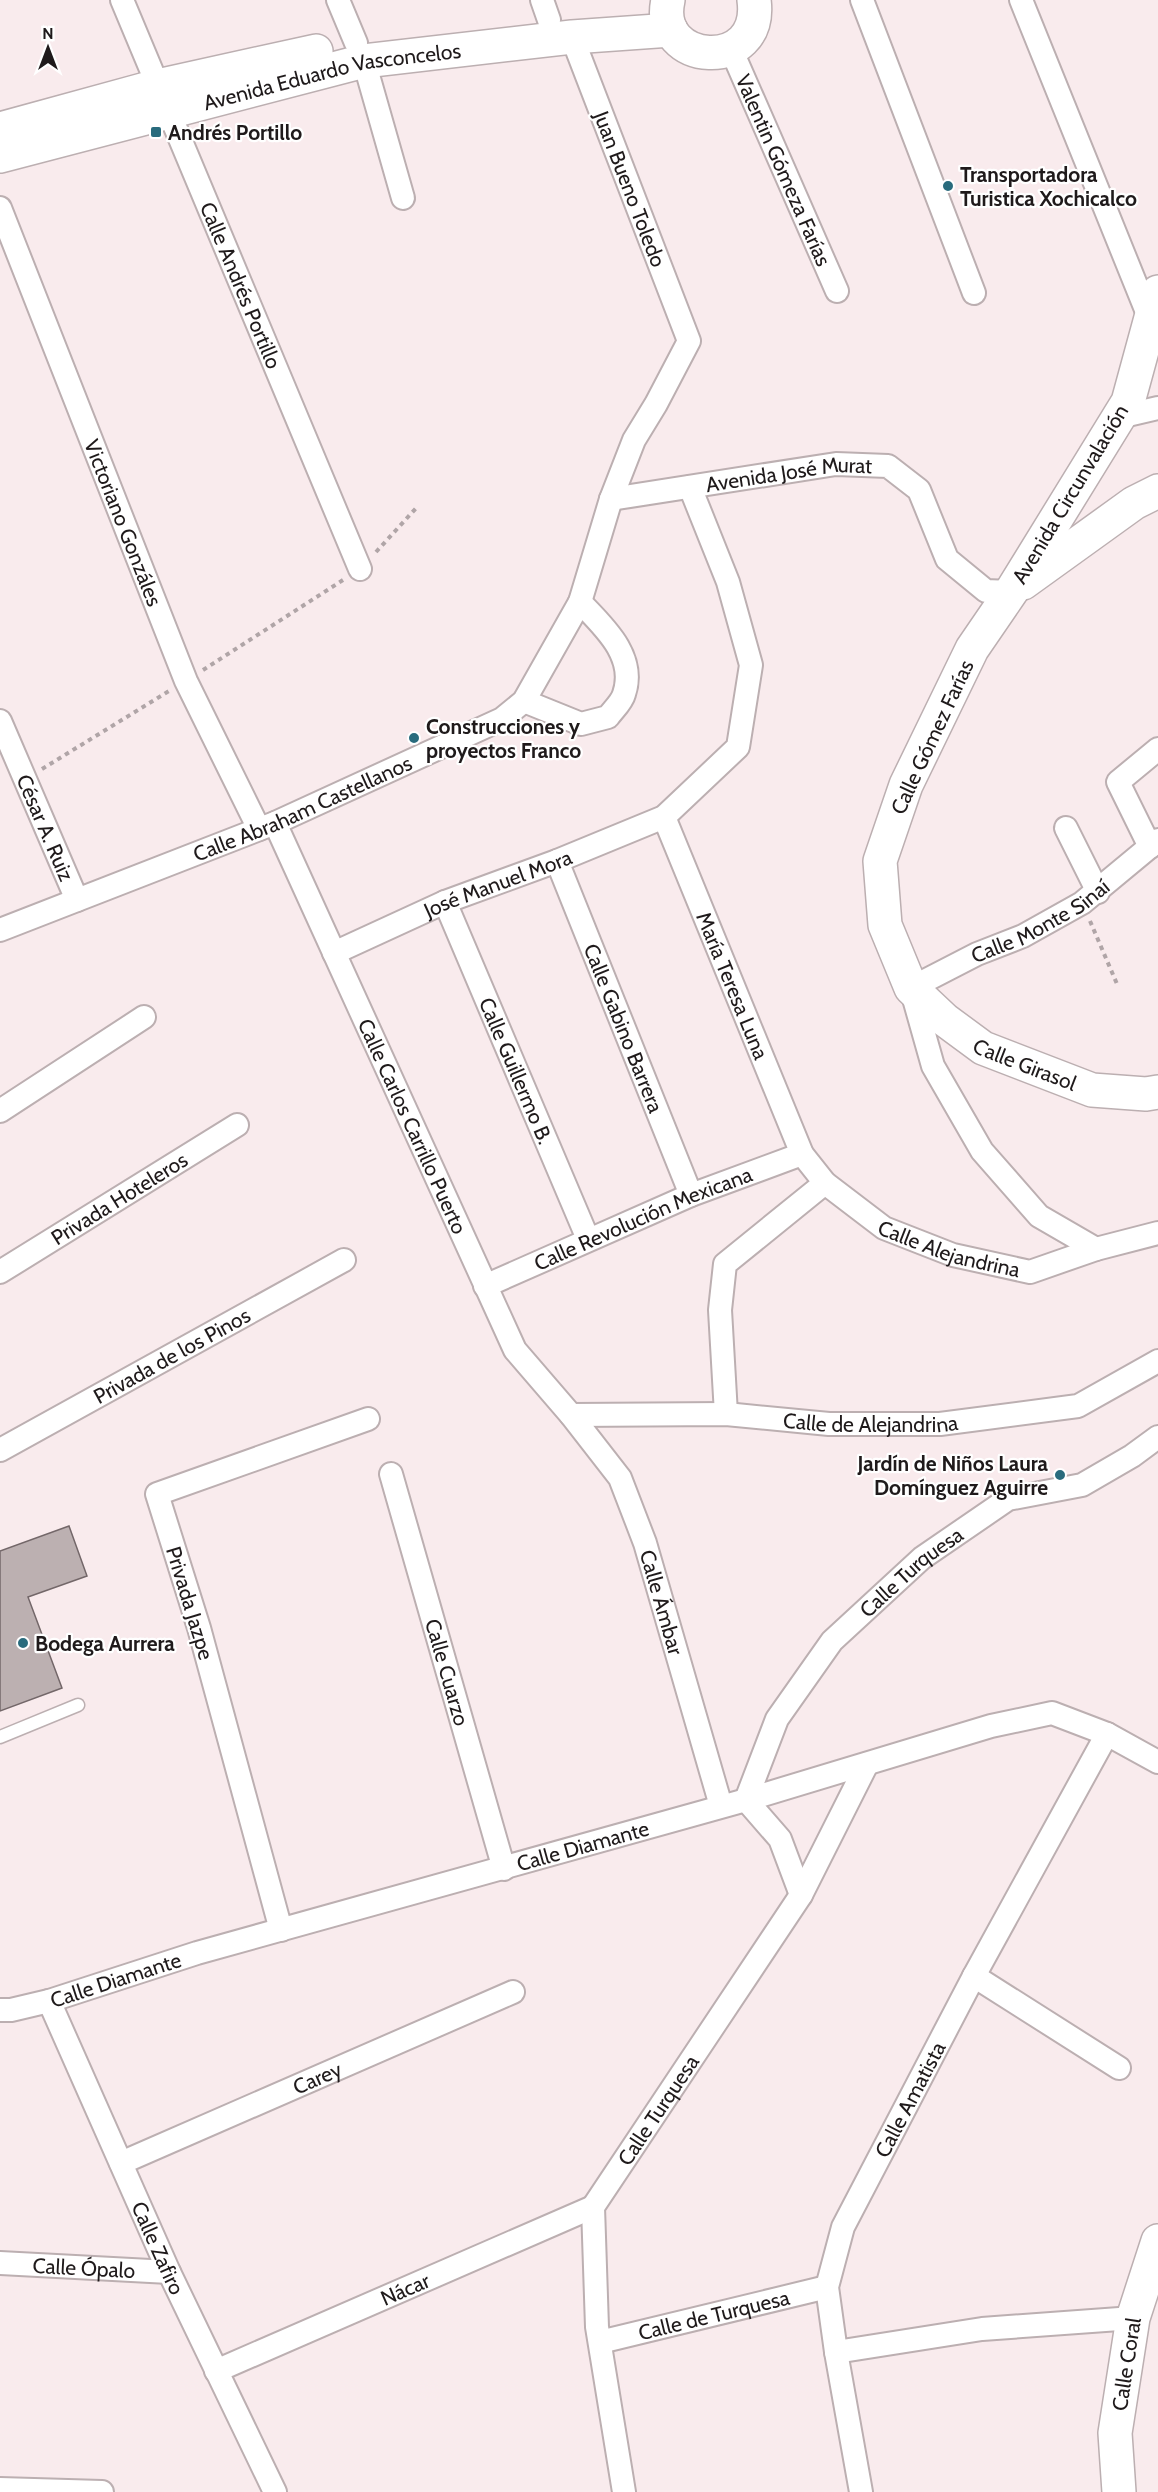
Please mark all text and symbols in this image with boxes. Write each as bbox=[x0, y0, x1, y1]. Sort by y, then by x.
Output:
north arrow bbox=[18, 18, 78, 78]
text: N bbox=[42, 24, 54, 43]
street label: Avenida Eduardo Vasconcelos bbox=[201, 37, 462, 115]
street label: Valentin Gómeza Farías bbox=[731, 70, 837, 270]
street label: Juan Bueno Toledo bbox=[588, 107, 671, 270]
place label: Andrés Portillo bbox=[168, 120, 302, 145]
marker: Andrés Portillo bbox=[149, 125, 163, 139]
place label: Transportadora Turistica Xochicalco bbox=[960, 162, 1137, 211]
marker: Transportadora Turistica Xochicalco bbox=[941, 179, 955, 193]
street label: Calle Andrés Portillo bbox=[195, 198, 287, 372]
street label: Avenida Circunvalación bbox=[1007, 400, 1133, 588]
street label: Victoriano Gonzáles bbox=[80, 436, 168, 610]
street label: Avenida José Murat bbox=[704, 451, 873, 497]
street label: Calle Gómez Farías bbox=[885, 656, 979, 818]
place label: Construcciones y proyectos Franco bbox=[426, 714, 581, 763]
marker: Construcciones y proyectos Franco bbox=[407, 731, 421, 745]
street label: Calle Abraham Castellanos bbox=[189, 750, 416, 866]
street label: César A. Ruiz bbox=[12, 771, 80, 885]
street label: José Manuel Mora bbox=[419, 844, 575, 923]
street label: Calle Monte Sinaí bbox=[967, 873, 1114, 968]
street label: María Teresa Luna bbox=[692, 908, 774, 1063]
street label: Calle Gabino Barrera bbox=[579, 940, 669, 1116]
street label: Calle Guillermo B. bbox=[474, 993, 559, 1147]
street label: Calle Carlos Carrillo Puerto bbox=[353, 1015, 473, 1238]
street label: Calle Girasol bbox=[968, 1032, 1080, 1095]
street label: Privada Hoteleros bbox=[46, 1146, 192, 1250]
street label: Calle Revolución Mexicana bbox=[530, 1161, 755, 1275]
street label: Calle Alejandrina bbox=[875, 1214, 1022, 1282]
street label: Privada de los Pinos bbox=[89, 1302, 255, 1409]
street label: Calle de Alejandrina bbox=[782, 1407, 959, 1438]
place label: Jardín de Niños Laura Domínguez Aguirre bbox=[857, 1451, 1049, 1500]
marker: Jardín de Niños Laura Domínguez Aguirre bbox=[1053, 1468, 1067, 1482]
street label: Calle Turquesa bbox=[854, 1521, 967, 1622]
street label: Privada Jazpe bbox=[161, 1543, 219, 1663]
street label: Calle Ámbar bbox=[635, 1547, 689, 1658]
street label: Calle Cuarzo bbox=[421, 1616, 475, 1728]
place label: Bodega Aurrera bbox=[35, 1631, 175, 1656]
marker: Bodega Aurrera bbox=[16, 1636, 30, 1650]
street label: Calle Diamante bbox=[514, 1815, 652, 1876]
street label: Calle Diamante bbox=[47, 1946, 184, 2012]
street label: Calle Amatista bbox=[869, 2037, 950, 2161]
street label: Calle Turquesa bbox=[612, 2050, 703, 2170]
street label: Carey bbox=[289, 2056, 346, 2099]
street label: Calle Zafiro bbox=[127, 2198, 190, 2298]
street label: Calle Ópalo bbox=[32, 2252, 136, 2283]
street label: Nácar bbox=[377, 2267, 434, 2310]
street label: Calle de Turquesa bbox=[636, 2284, 792, 2345]
street label: Calle Coral bbox=[1106, 2316, 1145, 2412]

